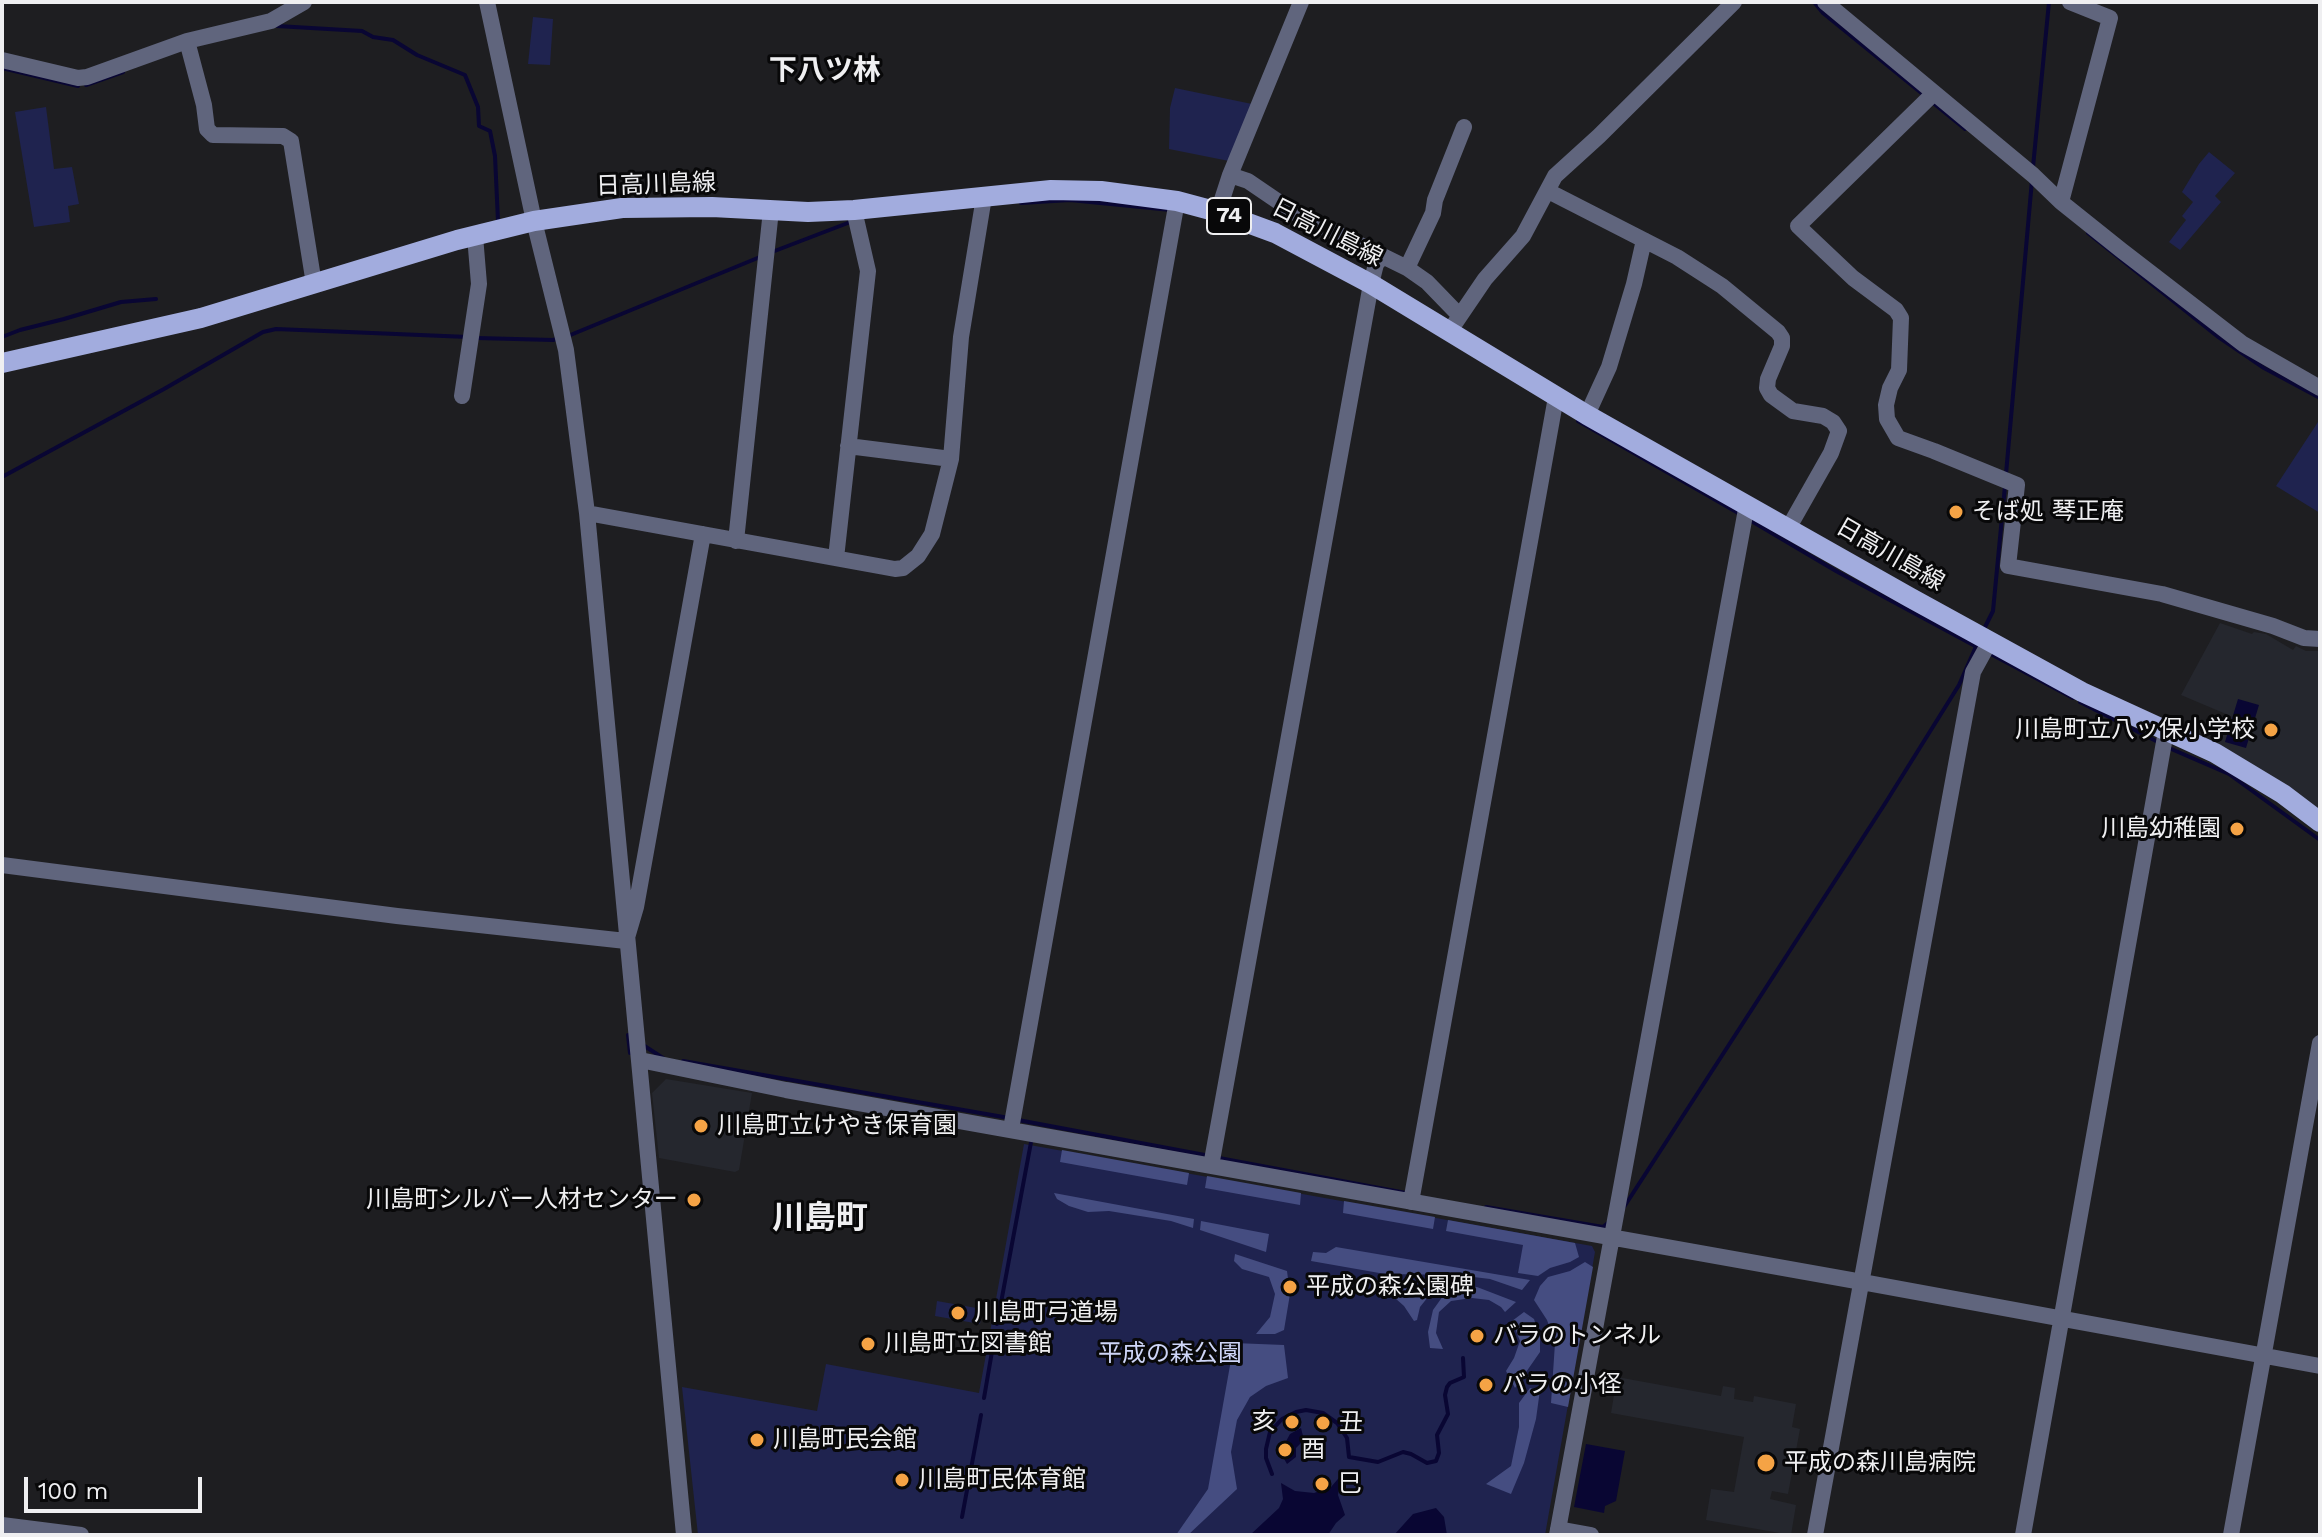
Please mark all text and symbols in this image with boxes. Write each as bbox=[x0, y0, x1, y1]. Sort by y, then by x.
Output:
district label: 下八ツ林 bbox=[769, 54, 881, 88]
street label: 日高川島線 bbox=[596, 169, 716, 201]
street label: 日高川島線 bbox=[1267, 193, 1387, 273]
road number: 74 bbox=[1207, 198, 1251, 234]
place label: そば処 琴正庵 bbox=[1972, 498, 2124, 526]
marker: そば処 琴正庵 bbox=[1947, 503, 1965, 521]
street label: 日高川島線 bbox=[1831, 513, 1949, 597]
place label: 川島町立八ッ保小学校 bbox=[2015, 716, 2255, 744]
marker: 川島町立八ッ保小学校 bbox=[2262, 721, 2280, 739]
place label: 川島幼稚園 bbox=[2101, 815, 2221, 843]
marker: 川島幼稚園 bbox=[2228, 820, 2246, 838]
place label: 川島町立けやき保育園 bbox=[717, 1112, 957, 1140]
marker: 川島町立けやき保育園 bbox=[692, 1117, 710, 1135]
place label: 川島町シルバー人材センター bbox=[366, 1186, 678, 1214]
marker: 川島町シルバー人材センター bbox=[685, 1191, 703, 1209]
district label: 川島町 bbox=[772, 1200, 868, 1238]
place label: 平成の森公園碑 bbox=[1306, 1273, 1474, 1301]
marker: 平成の森公園碑 bbox=[1281, 1278, 1299, 1296]
place label: 川島町弓道場 bbox=[974, 1299, 1118, 1327]
marker: 川島町弓道場 bbox=[949, 1304, 967, 1322]
place label: バラのトンネル bbox=[1493, 1322, 1661, 1350]
marker: バラのトンネル bbox=[1468, 1327, 1486, 1345]
place label: 川島町立図書館 bbox=[884, 1330, 1052, 1358]
marker: 川島町立図書館 bbox=[859, 1335, 877, 1353]
park label: 平成の森公園 bbox=[1098, 1340, 1242, 1368]
place label: バラの小径 bbox=[1502, 1371, 1622, 1399]
marker: バラの小径 bbox=[1477, 1376, 1495, 1394]
place label: 亥 bbox=[1252, 1408, 1276, 1436]
place label: 丑 bbox=[1339, 1409, 1363, 1437]
marker: 亥 bbox=[1283, 1413, 1301, 1431]
marker: 丑 bbox=[1314, 1414, 1332, 1432]
place label: 川島町民会館 bbox=[773, 1426, 917, 1454]
marker: 川島町民会館 bbox=[748, 1431, 766, 1449]
place label: 酉 bbox=[1301, 1436, 1325, 1464]
marker: 酉 bbox=[1276, 1441, 1294, 1459]
place label: 平成の森川島病院 bbox=[1784, 1449, 1976, 1477]
marker: 平成の森川島病院 bbox=[1755, 1452, 1777, 1474]
scale bar bbox=[28, 1461, 206, 1511]
place label: 川島町民体育館 bbox=[918, 1466, 1086, 1494]
place label: 巳 bbox=[1338, 1470, 1362, 1498]
marker: 川島町民体育館 bbox=[893, 1471, 911, 1489]
marker: 巳 bbox=[1313, 1475, 1331, 1493]
text: 100 m bbox=[38, 1477, 108, 1505]

